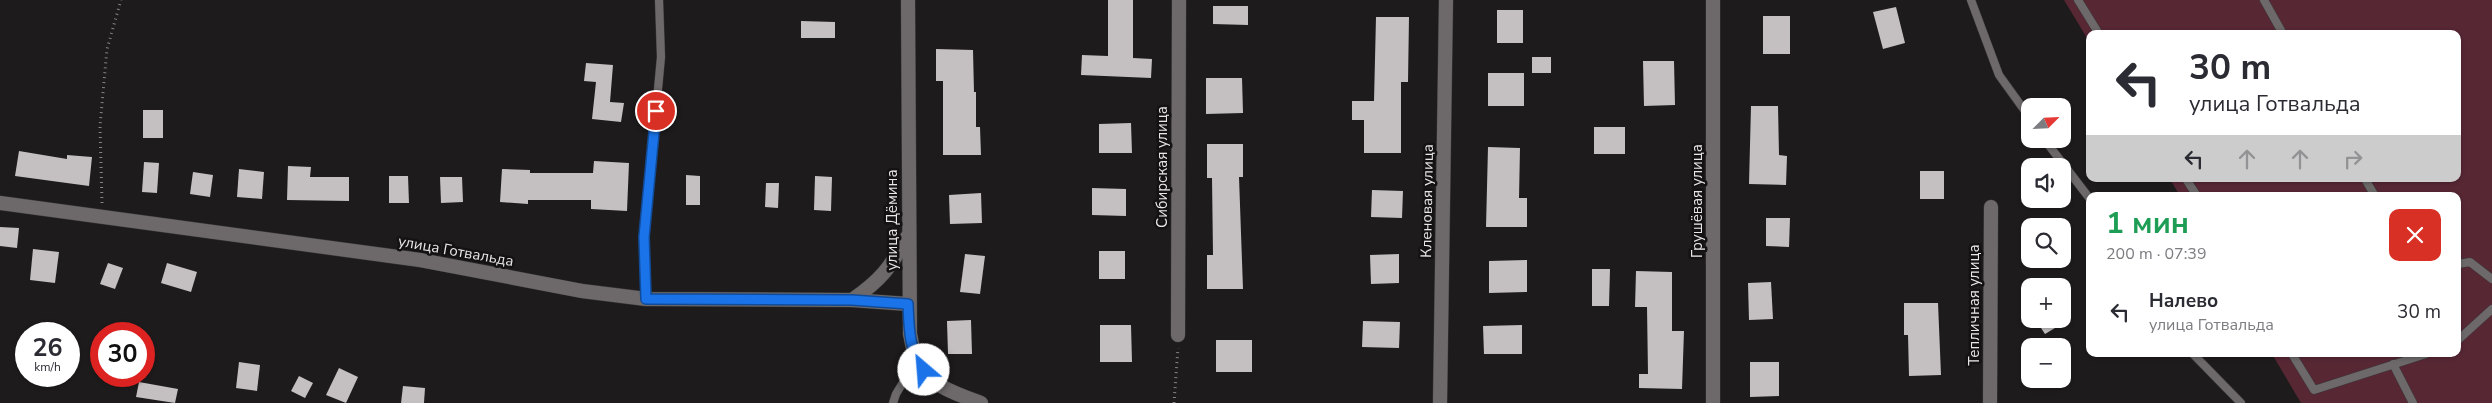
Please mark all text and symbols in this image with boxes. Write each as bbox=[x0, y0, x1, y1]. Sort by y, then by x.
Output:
text: 30 m bbox=[2189, 44, 2271, 91]
icon: left bbox=[2106, 50, 2171, 115]
text: улица Готвальда bbox=[2189, 89, 2361, 119]
pin bbox=[635, 90, 677, 132]
icon: arrive bbox=[642, 97, 670, 125]
north arrow bbox=[2021, 98, 2071, 148]
map controls bbox=[2021, 98, 2071, 388]
street label: Сибирская улица bbox=[1152, 106, 1172, 228]
street label: Кленовая улица bbox=[1416, 144, 1438, 258]
street label: Грушёвая улица bbox=[1687, 144, 1707, 258]
icon: left bbox=[2180, 145, 2208, 173]
icon: ahead bbox=[2233, 145, 2261, 173]
icon: ahead bbox=[2286, 145, 2314, 173]
icon: right bbox=[2339, 145, 2367, 173]
button: sound bbox=[2021, 158, 2071, 208]
street label: улица Дёмина bbox=[882, 169, 902, 271]
text: 1 мин bbox=[2106, 203, 2189, 244]
button: close bbox=[2389, 209, 2441, 261]
button: search bbox=[2021, 218, 2071, 268]
street label: улица Готвальда bbox=[397, 231, 515, 271]
text: 200 m · 07:39 bbox=[2106, 243, 2207, 265]
street label: Тепличная улица bbox=[1964, 244, 1984, 366]
button: + bbox=[2021, 278, 2071, 328]
text: Налево bbox=[2149, 288, 2218, 314]
icon: left bbox=[2106, 298, 2134, 326]
text: 30 m bbox=[2397, 299, 2441, 325]
text: улица Готвальда bbox=[2149, 314, 2274, 336]
speed limit sign: 30 bbox=[90, 322, 155, 387]
text: 26 bbox=[32, 331, 63, 365]
button: − bbox=[2021, 338, 2071, 388]
position arrow bbox=[897, 343, 949, 395]
text: km/h bbox=[34, 359, 61, 375]

